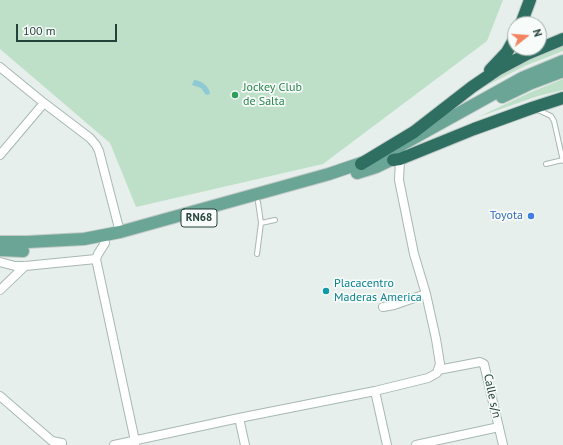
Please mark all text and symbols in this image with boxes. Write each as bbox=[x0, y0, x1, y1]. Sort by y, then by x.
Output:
scale bar bbox=[18, 16, 119, 42]
north arrow bbox=[507, 16, 547, 56]
text: 100 m bbox=[23, 23, 56, 38]
text: N bbox=[530, 27, 545, 38]
place label: Jockey Club de Salta bbox=[243, 81, 302, 109]
marker: Jockey Club de Salta bbox=[230, 90, 240, 100]
road number: RN68 bbox=[181, 209, 217, 227]
place label: Toyota bbox=[490, 209, 523, 223]
marker: Toyota bbox=[526, 211, 536, 221]
place label: Placacentro Maderas America bbox=[334, 277, 422, 305]
marker: Placacentro Maderas America bbox=[321, 286, 331, 296]
street label: Calle s/n bbox=[480, 373, 504, 419]

